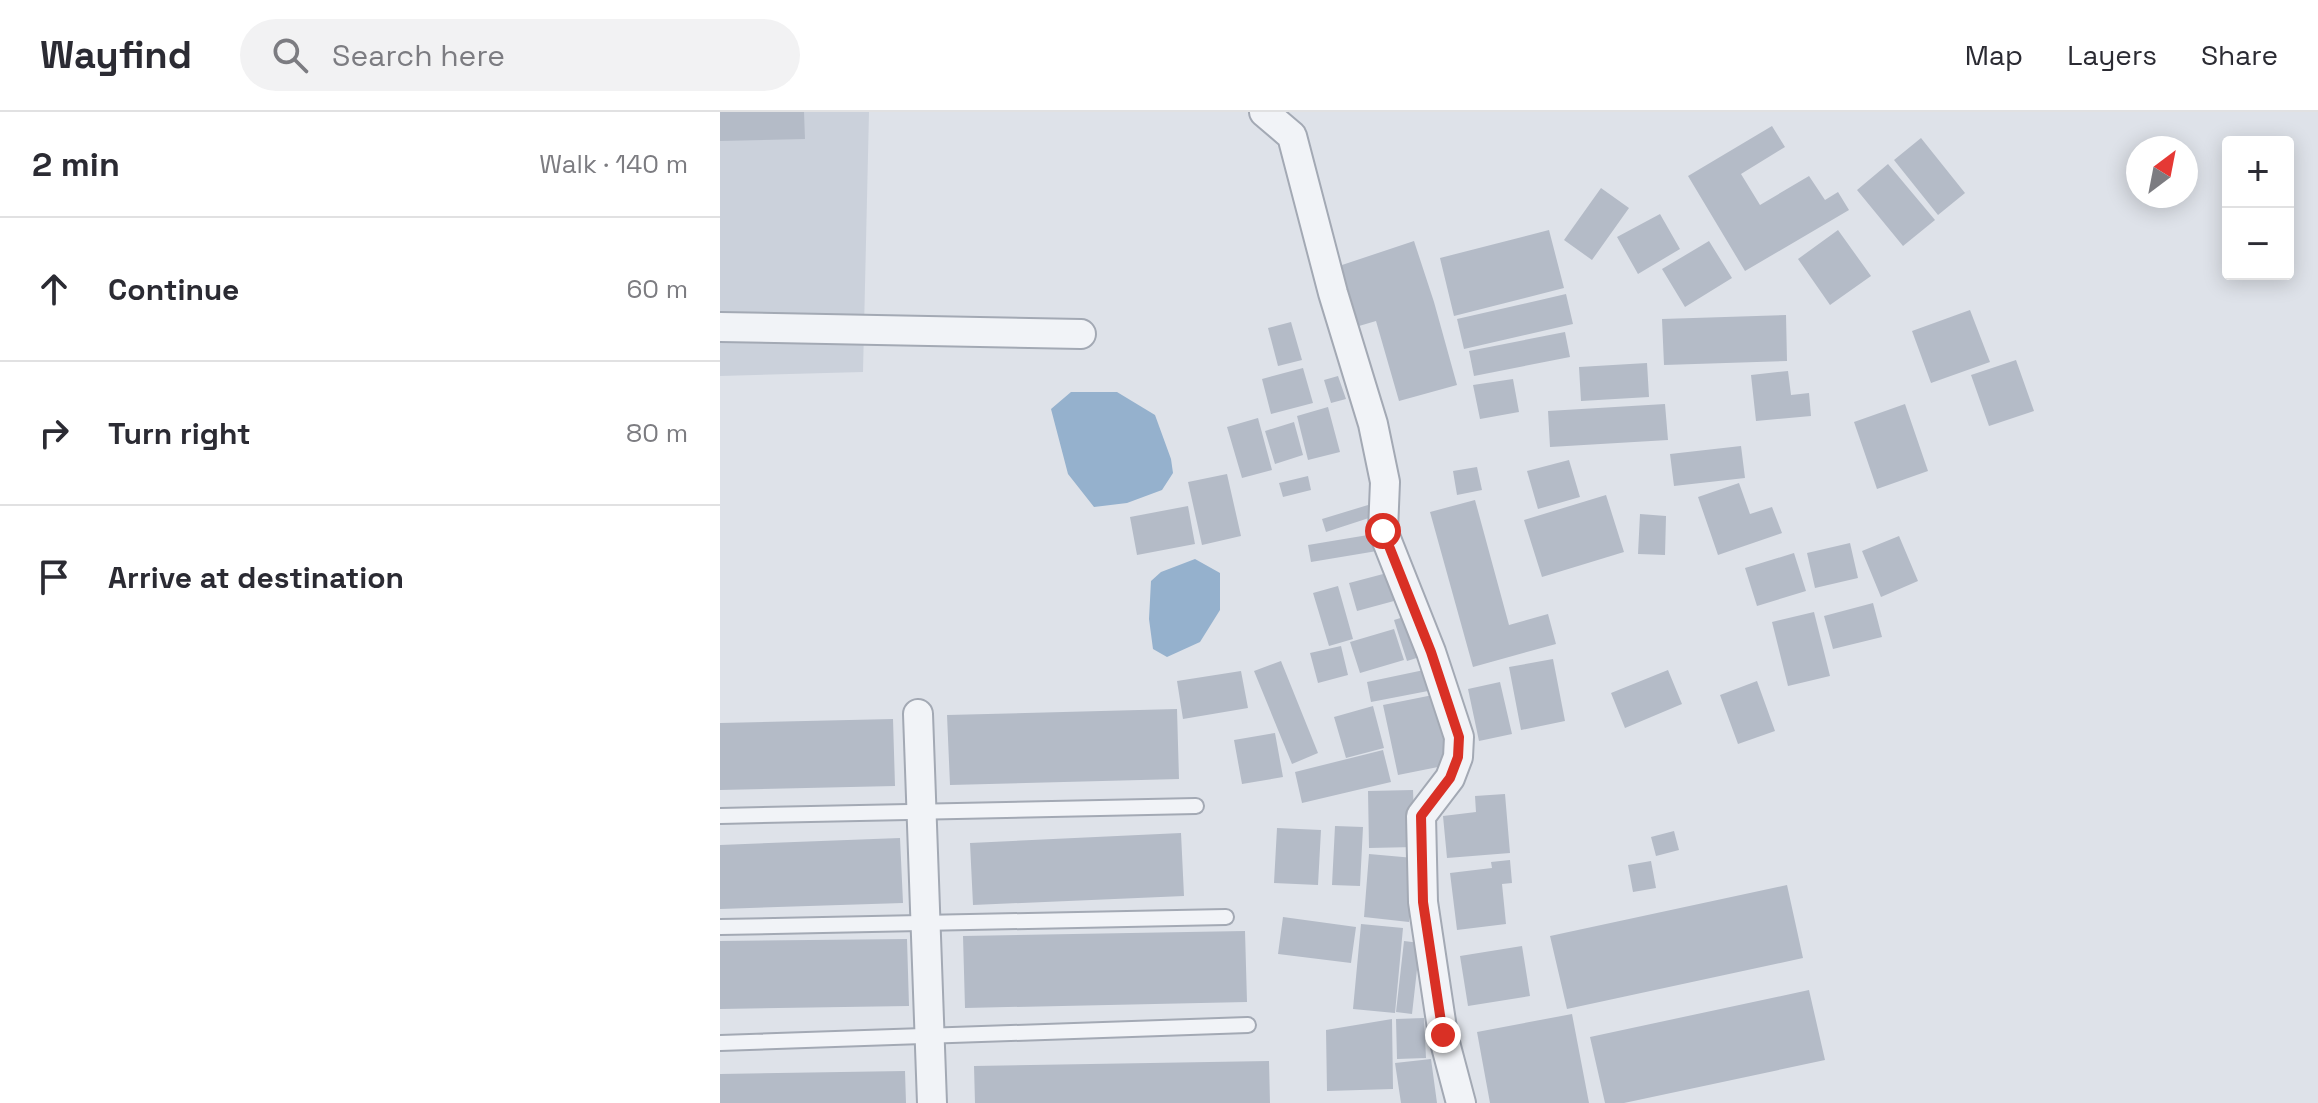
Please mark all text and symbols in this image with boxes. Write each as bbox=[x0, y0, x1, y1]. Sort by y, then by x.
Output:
search box bbox=[240, 19, 800, 91]
text: Wayfind bbox=[40, 31, 192, 79]
icon: search bbox=[268, 33, 312, 77]
text: Search here bbox=[332, 36, 505, 75]
text: Map bbox=[1965, 37, 2023, 73]
text: Layers bbox=[2067, 37, 2157, 73]
text: Share bbox=[2201, 37, 2278, 73]
north arrow bbox=[2126, 136, 2198, 208]
map controls bbox=[2222, 136, 2294, 280]
button: + bbox=[2222, 136, 2294, 208]
text: 2 min bbox=[32, 143, 120, 186]
text: Walk · 140 m bbox=[539, 147, 688, 181]
button: − bbox=[2222, 208, 2294, 280]
icon: ahead bbox=[32, 267, 76, 311]
text: Continue bbox=[108, 270, 239, 309]
text: 60 m bbox=[626, 272, 688, 306]
icon: right bbox=[32, 411, 76, 455]
text: Turn right bbox=[108, 414, 251, 453]
text: 80 m bbox=[626, 416, 688, 450]
route start bbox=[1365, 513, 1401, 549]
icon: arrive bbox=[32, 555, 76, 599]
text: Arrive at destination bbox=[108, 558, 404, 597]
route end bbox=[1425, 1017, 1461, 1053]

